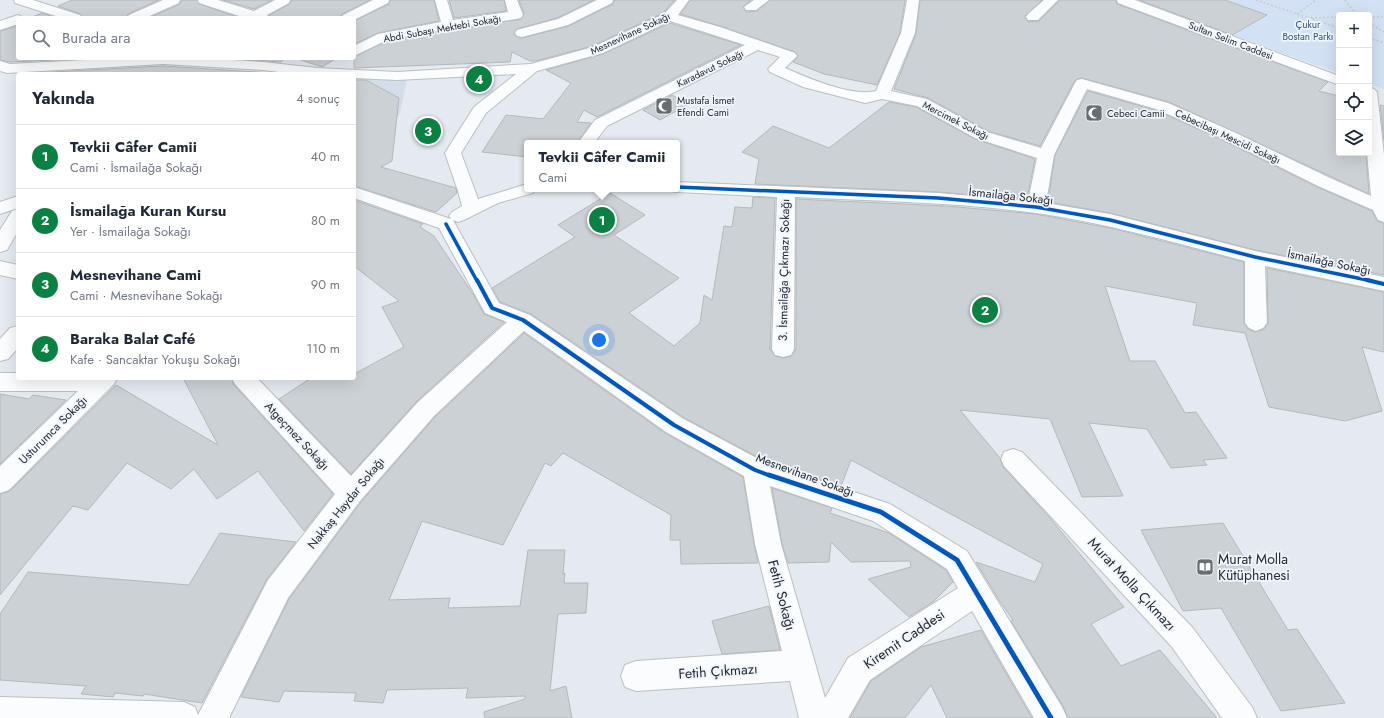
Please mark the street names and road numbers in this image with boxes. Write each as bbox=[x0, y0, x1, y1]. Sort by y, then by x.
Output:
street label: Mesnevihane Sokağı bbox=[588, 8, 673, 59]
street label: Abdi Subaşı Mektebi Sokağı bbox=[382, 11, 502, 46]
street label: Sultan Selim Caddesi bbox=[1186, 17, 1275, 64]
street label: Karadavut Sokağı bbox=[674, 46, 746, 91]
street label: Mercimek Sokağı bbox=[920, 97, 992, 144]
street label: Cebecibaşı Mescidi Sokağı bbox=[1173, 105, 1283, 168]
street label: İsmailağa Sokağı bbox=[968, 183, 1054, 209]
street label: 3. İsmailağa Çıkmazı Sokağı bbox=[774, 199, 794, 341]
street label: İsmailağa Sokağı bbox=[1286, 244, 1372, 280]
street label: Usturumca Sokağı bbox=[15, 392, 91, 468]
street label: Atgeçmez Sokağı bbox=[260, 398, 334, 474]
street label: Mesnevihane Sokağı bbox=[753, 449, 857, 501]
street label: Nakkaş Haydar Sokağı bbox=[303, 453, 389, 553]
street label: Murat Molla Çıkmazı bbox=[1083, 533, 1181, 635]
street label: Fetih Sokağı bbox=[763, 558, 801, 632]
street label: Kiremit Caddesi bbox=[859, 604, 949, 674]
street label: Fetih Çıkmazı bbox=[678, 658, 758, 684]

